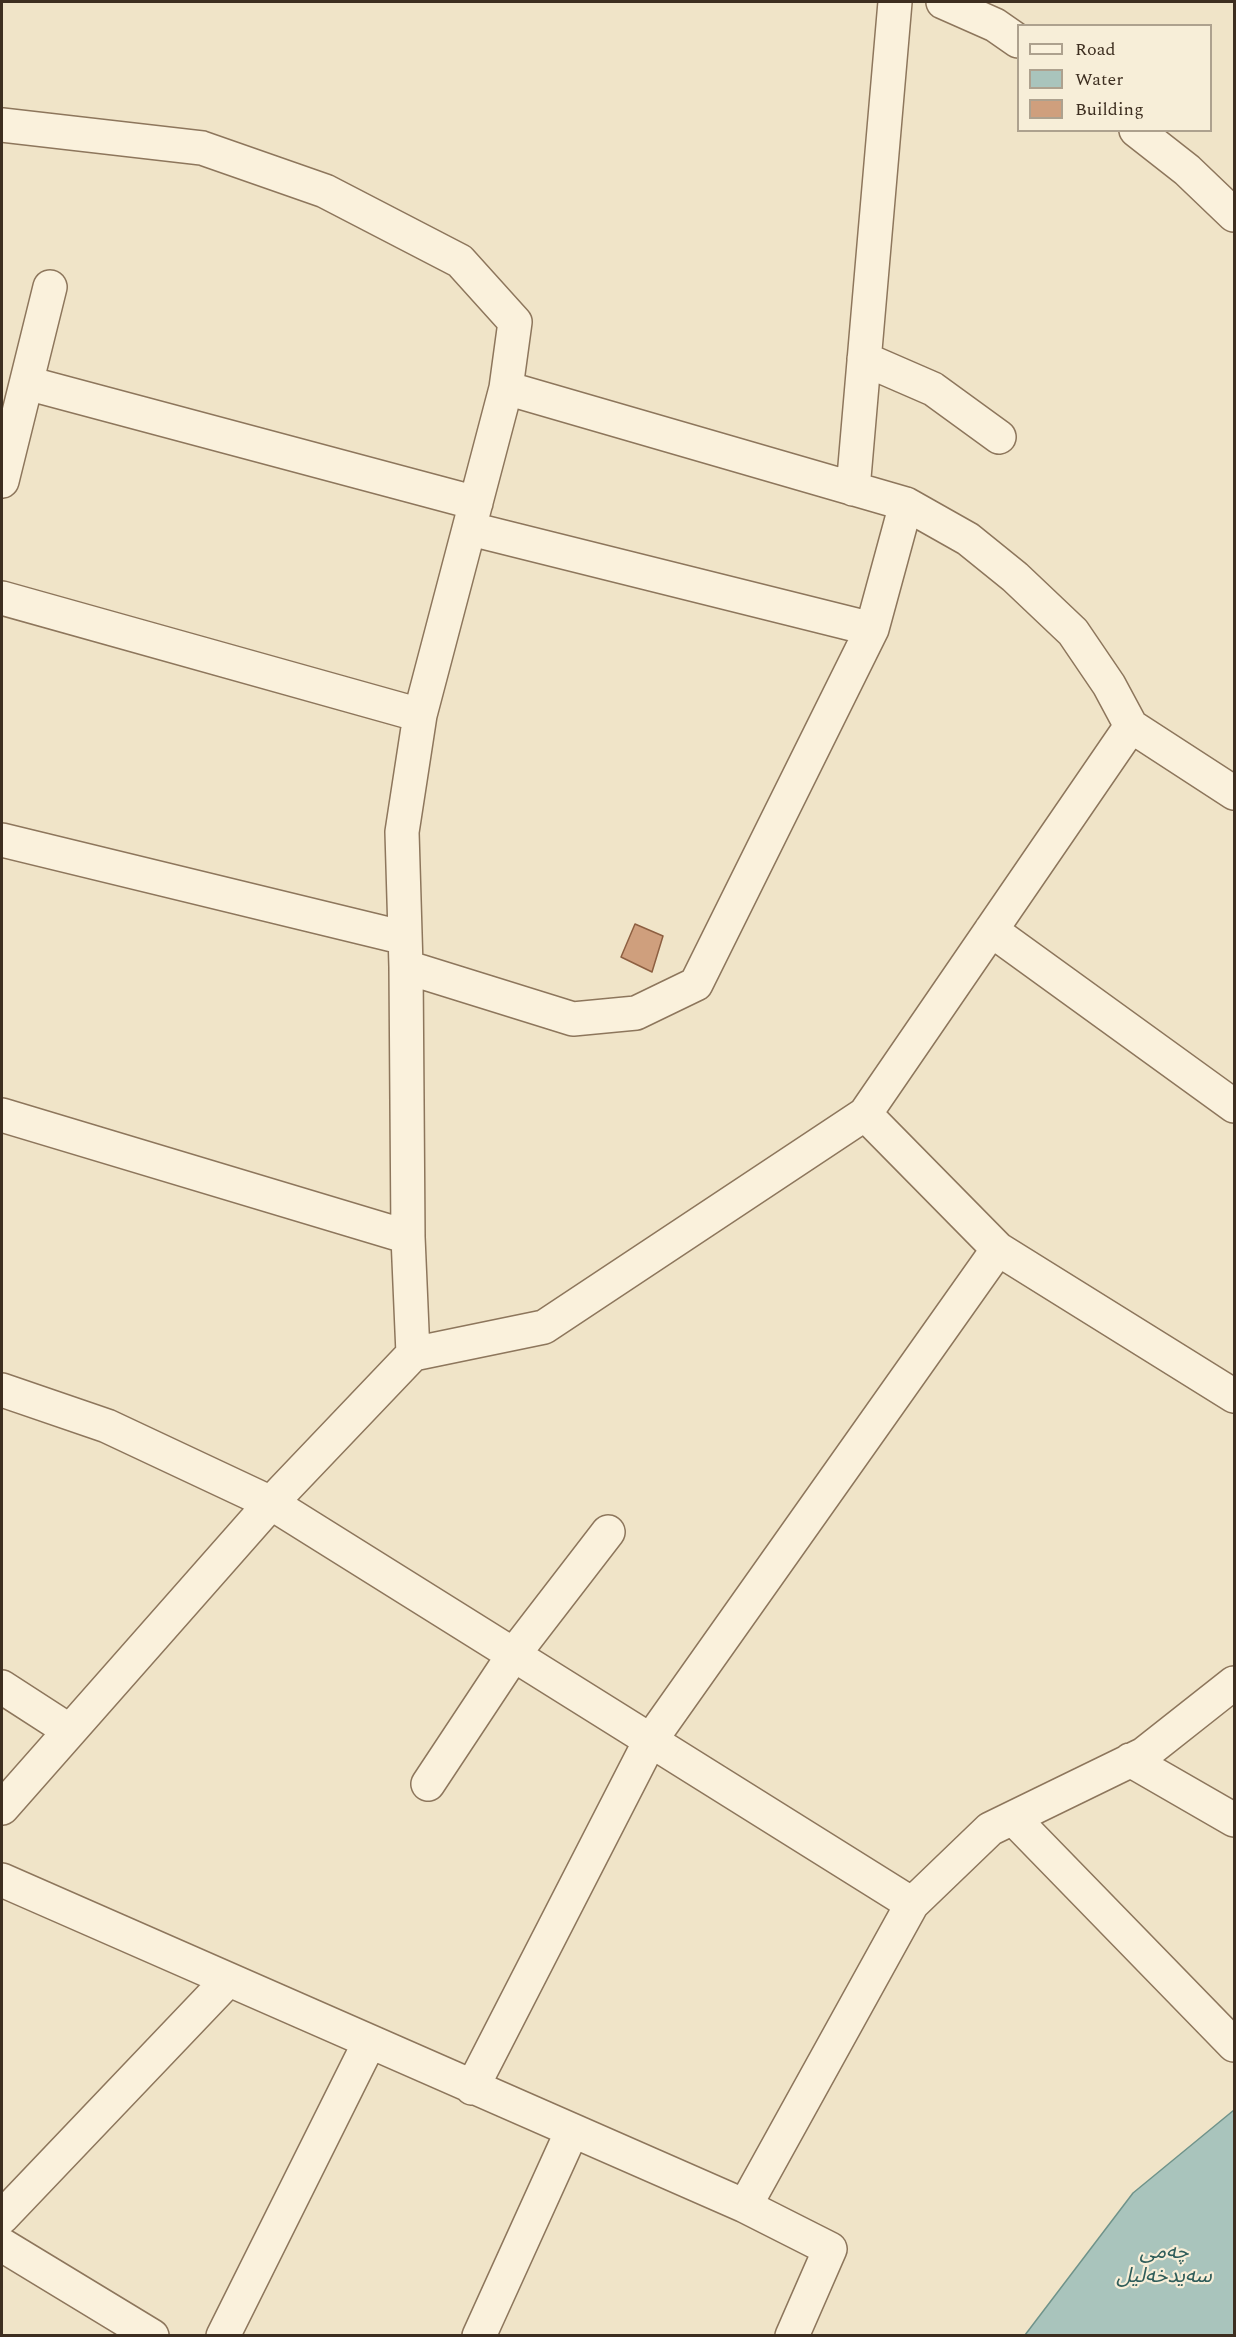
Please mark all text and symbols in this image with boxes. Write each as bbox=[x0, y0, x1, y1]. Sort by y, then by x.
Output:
legend bbox=[1017, 24, 1212, 132]
text: Road bbox=[1075, 36, 1116, 63]
text: Water bbox=[1075, 66, 1123, 93]
text: Building bbox=[1075, 96, 1144, 123]
water label: چەمی سەیدخەلیل bbox=[1116, 2241, 1212, 2291]

